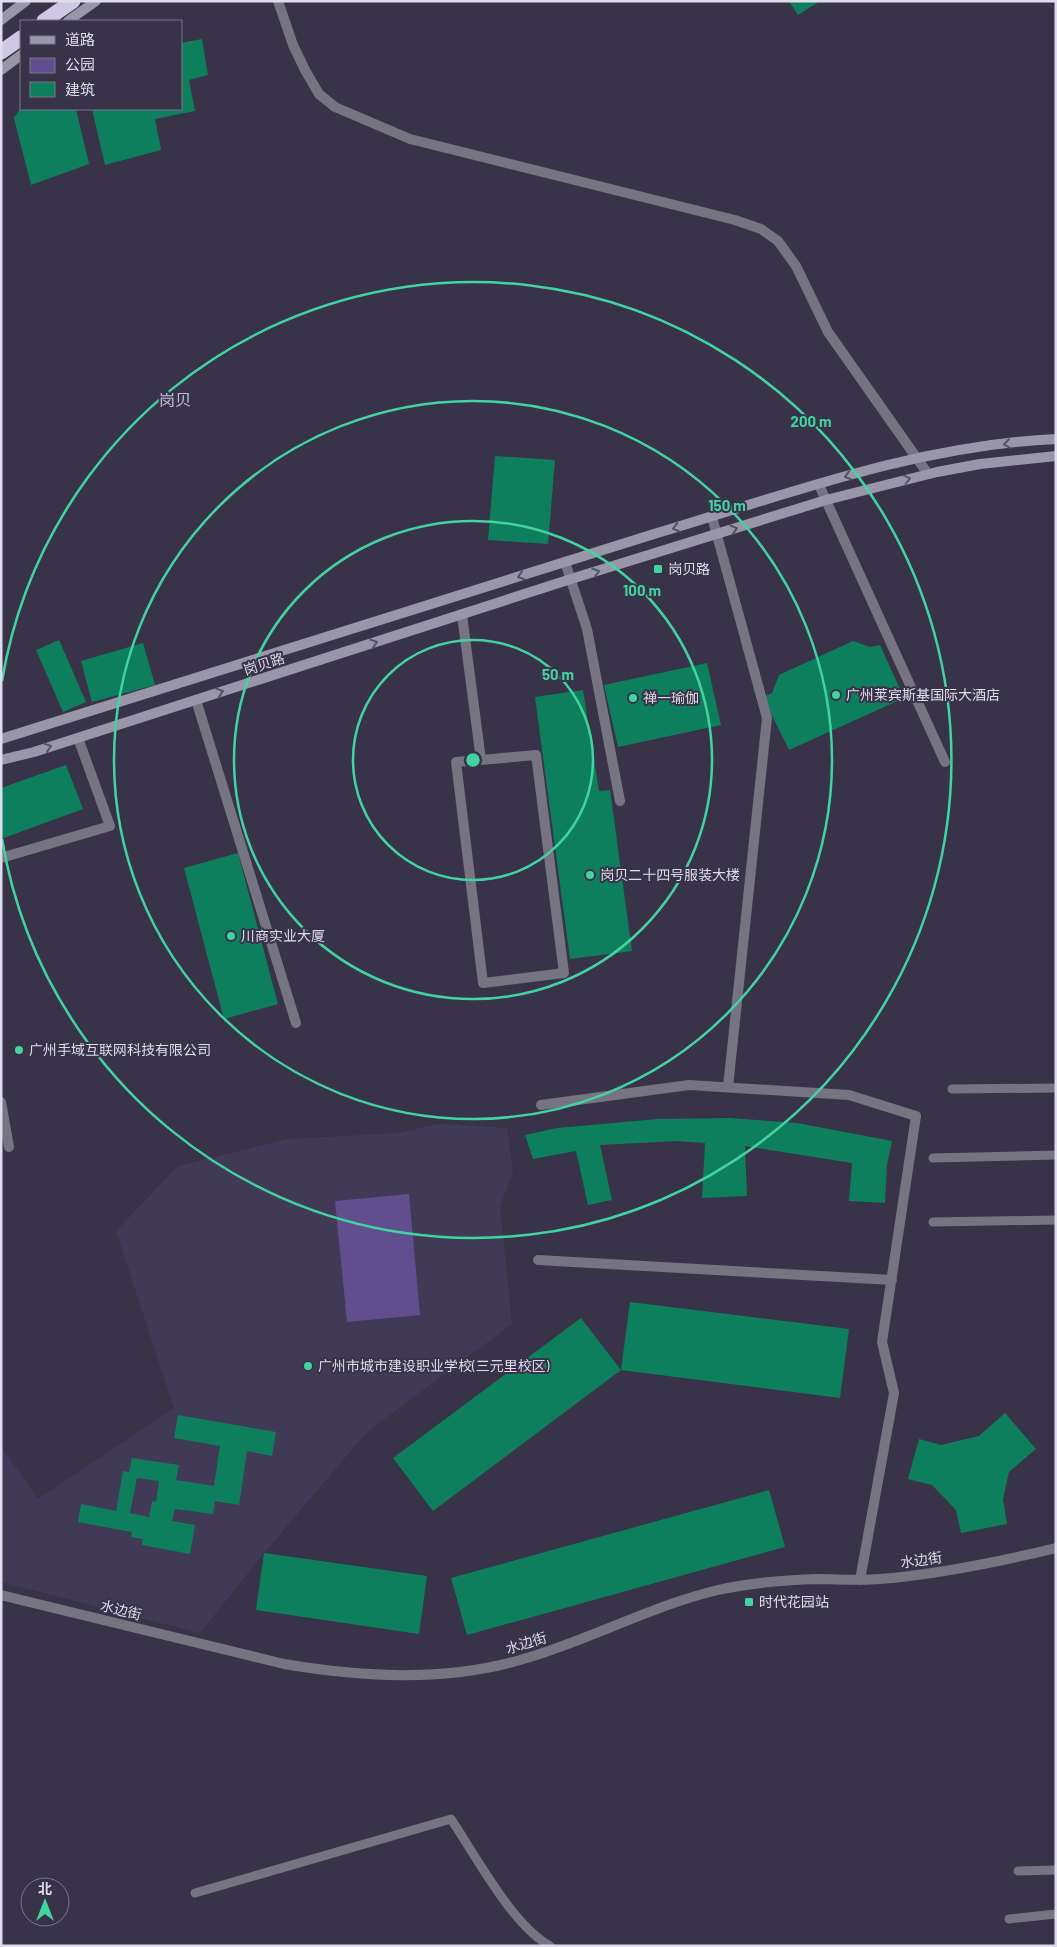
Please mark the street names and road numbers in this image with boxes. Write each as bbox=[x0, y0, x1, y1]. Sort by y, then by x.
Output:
street label: 岗贝路 bbox=[241, 649, 286, 678]
street label: 水边街 bbox=[899, 1548, 943, 1571]
street label: 水边街 bbox=[99, 1596, 144, 1623]
street label: 水边街 bbox=[503, 1628, 548, 1657]

